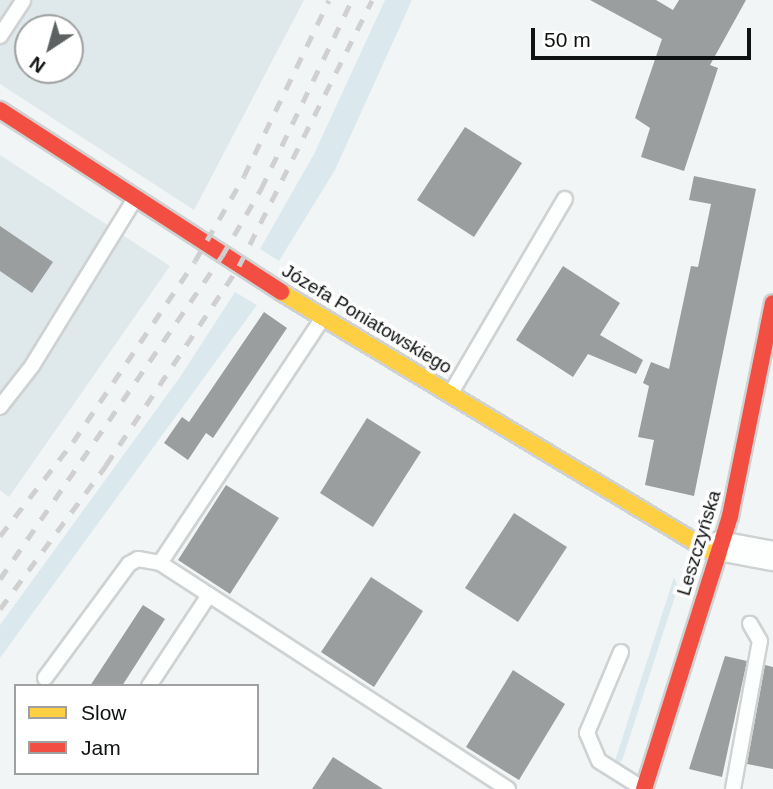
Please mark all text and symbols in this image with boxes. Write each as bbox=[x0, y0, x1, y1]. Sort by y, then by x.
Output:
north arrow bbox=[14, 14, 84, 84]
scale bar bbox=[535, 14, 756, 58]
text: 50 m bbox=[544, 28, 591, 51]
text: N bbox=[26, 52, 49, 77]
street label: Józefa Poniatowskiego bbox=[278, 259, 456, 379]
street label: Leszczyńska bbox=[672, 488, 726, 598]
legend bbox=[14, 684, 259, 775]
text: Slow bbox=[81, 701, 127, 724]
text: Jam bbox=[81, 736, 121, 759]

